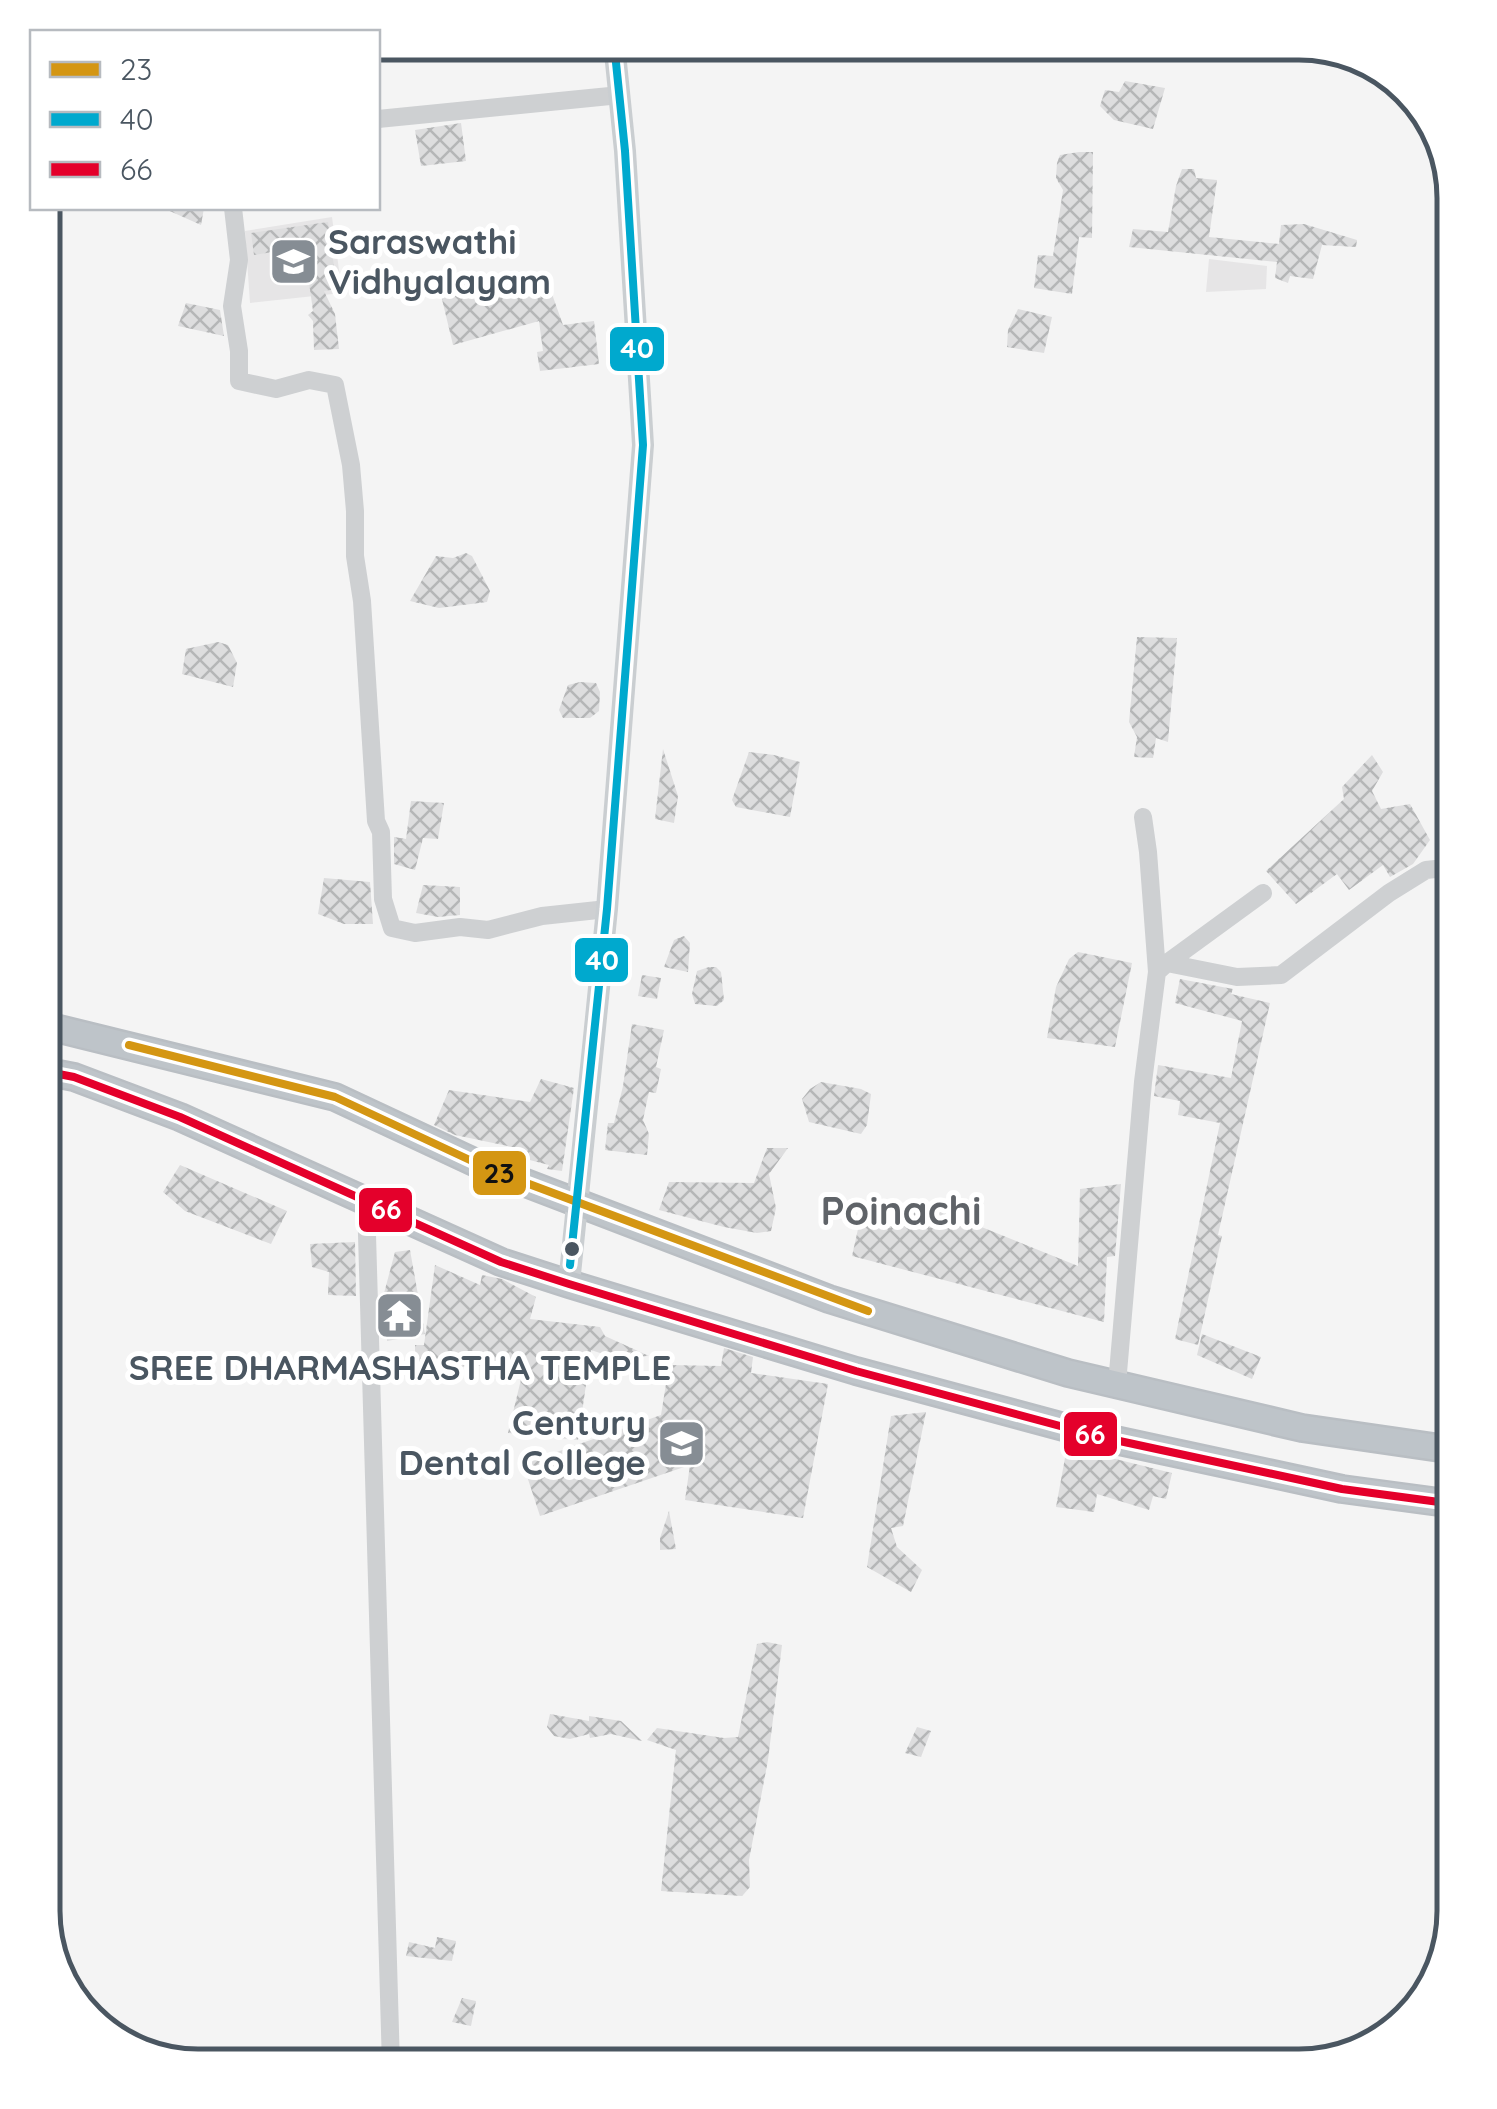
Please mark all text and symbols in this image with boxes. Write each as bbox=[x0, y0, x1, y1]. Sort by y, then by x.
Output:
legend bbox=[30, 30, 380, 210]
text: 23 bbox=[120, 50, 152, 88]
text: 40 bbox=[120, 100, 154, 138]
text: 66 bbox=[120, 150, 152, 188]
place label: Saraswathi Vidhyalayam bbox=[328, 219, 551, 303]
school or university icon: Saraswathi Vidhyalayam bbox=[267, 236, 319, 288]
line badge: 40 bbox=[608, 325, 666, 373]
text: 40 bbox=[620, 330, 654, 365]
line badge: 40 bbox=[573, 936, 630, 984]
text: 40 bbox=[585, 942, 619, 977]
line badge: 23 bbox=[471, 1149, 528, 1197]
text: 23 bbox=[484, 1155, 514, 1190]
district label: Poinachi bbox=[821, 1185, 981, 1235]
line badge: 66 bbox=[357, 1186, 414, 1234]
text: 66 bbox=[371, 1191, 401, 1226]
unlabelled marker bbox=[562, 1239, 582, 1259]
temple icon: SREE DHARMASHASTHA TEMPLE bbox=[374, 1290, 426, 1342]
place label: SREE DHARMASHASTHA TEMPLE bbox=[129, 1345, 671, 1389]
place label: Century Dental College bbox=[399, 1400, 646, 1484]
line badge: 66 bbox=[1062, 1410, 1119, 1458]
text: 66 bbox=[1075, 1416, 1105, 1451]
school or university icon: Century Dental College bbox=[655, 1417, 707, 1469]

